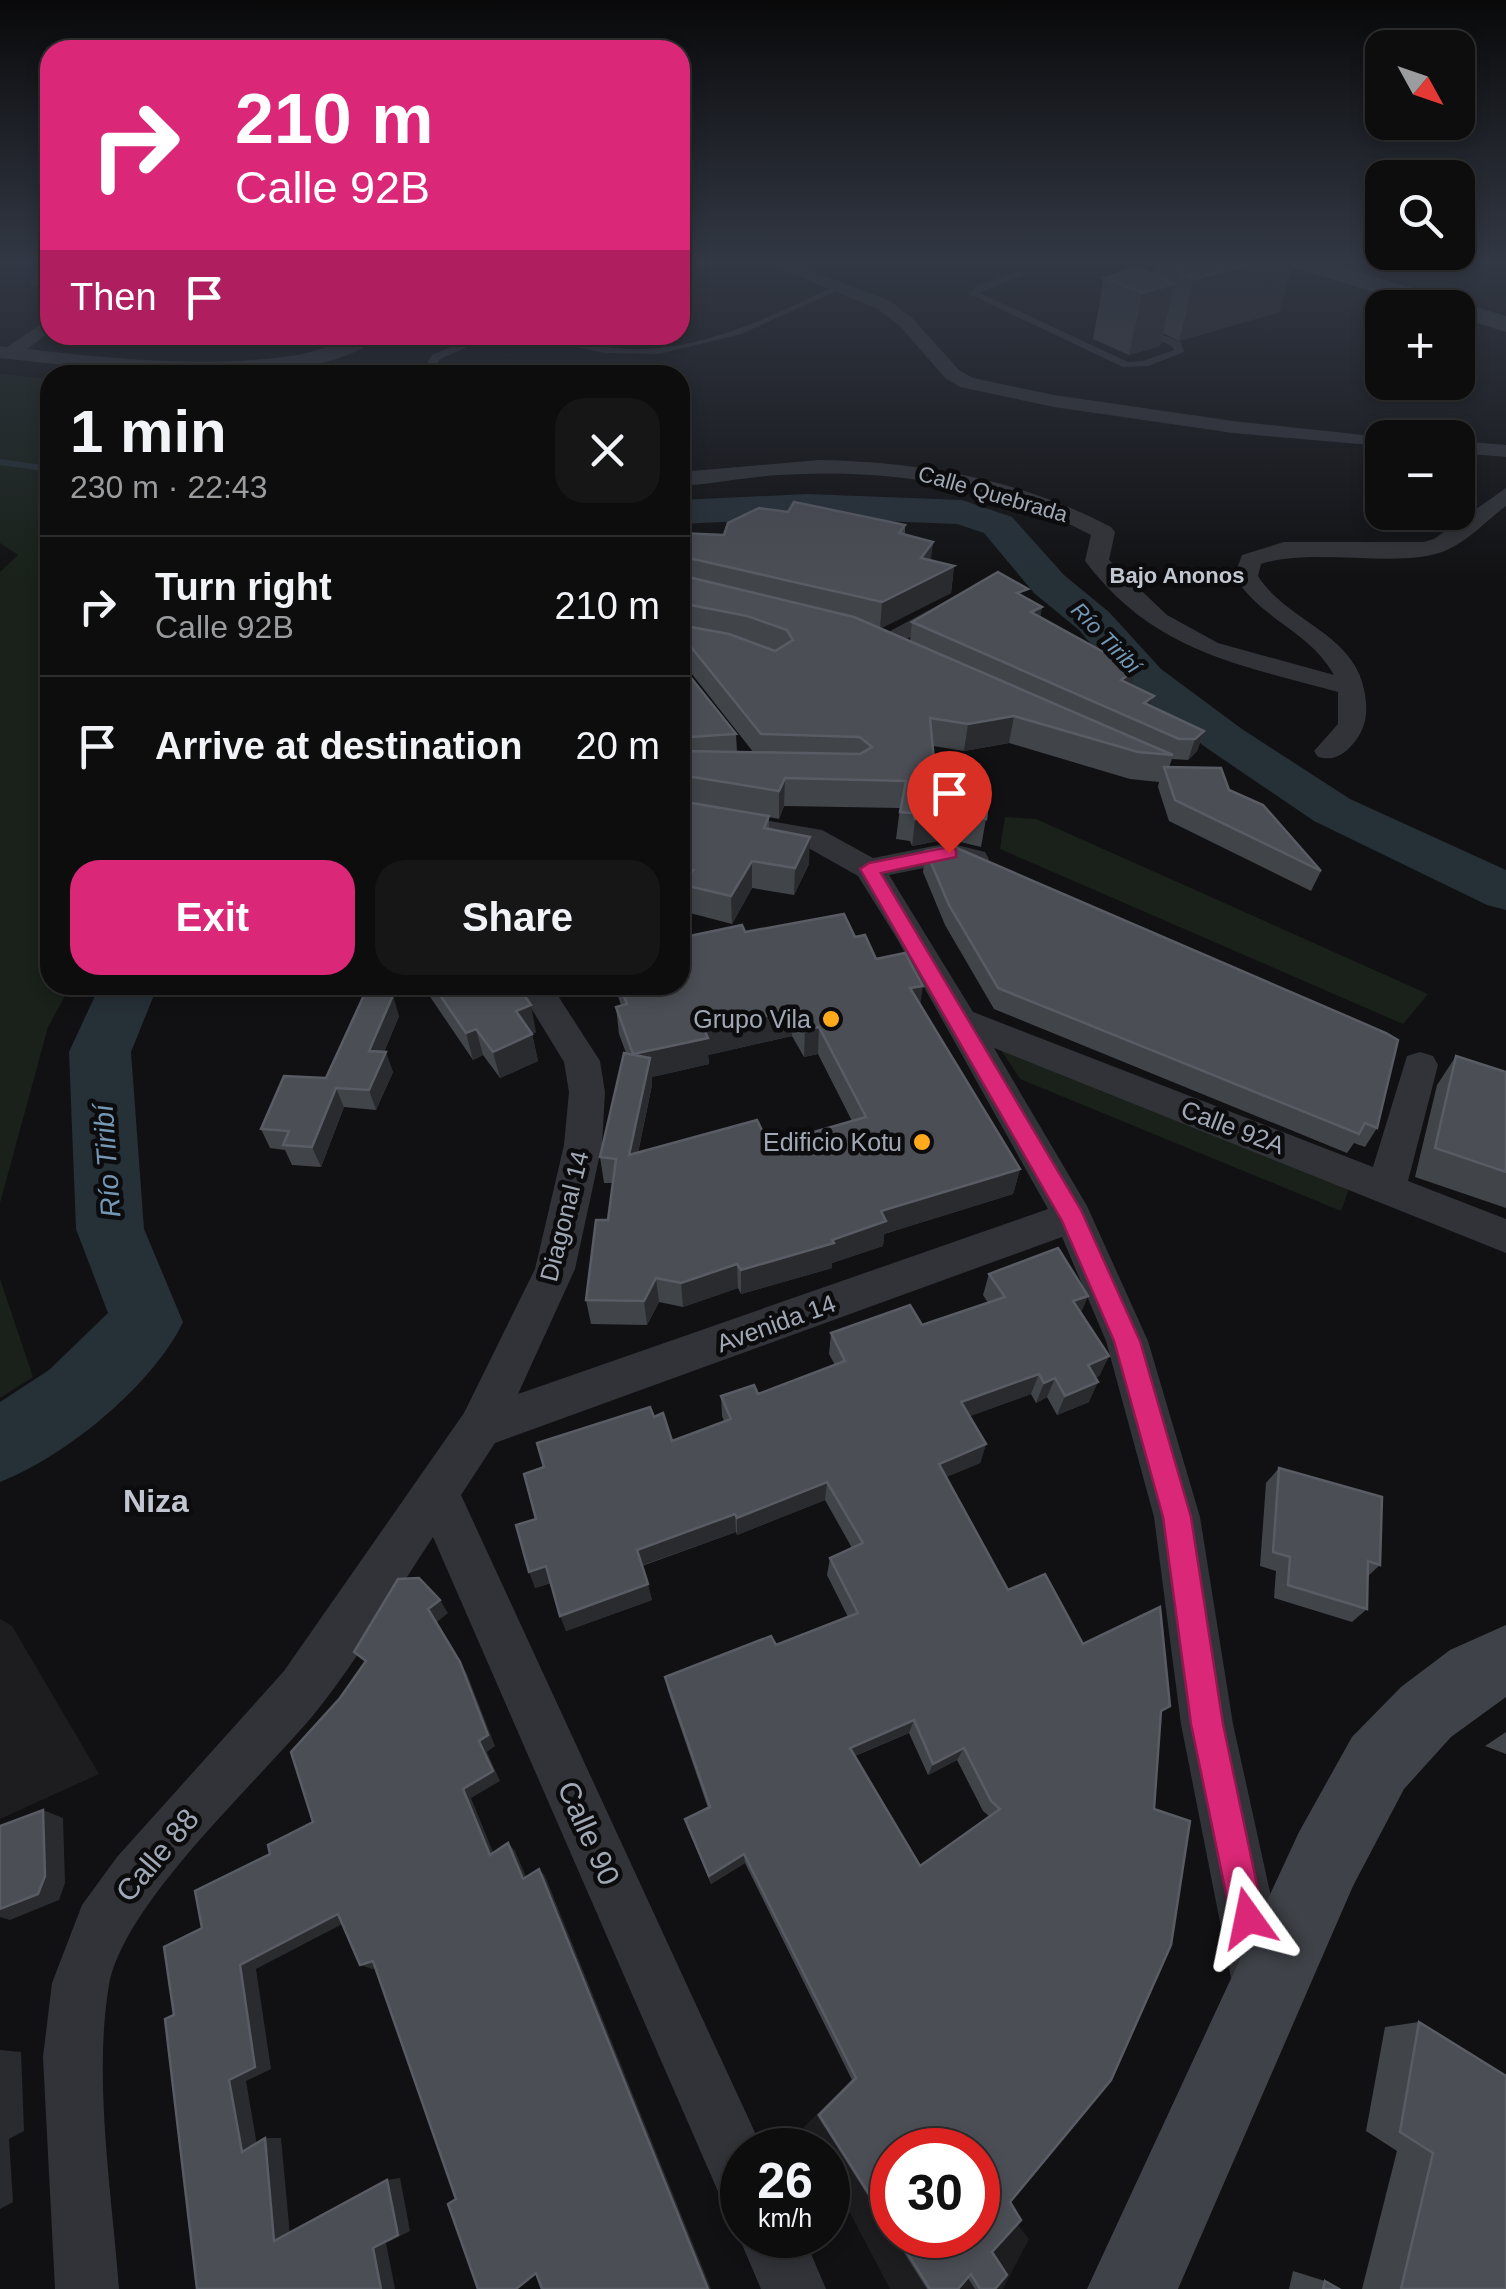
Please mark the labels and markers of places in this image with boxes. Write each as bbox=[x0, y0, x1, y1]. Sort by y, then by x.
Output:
pin bbox=[907, 751, 992, 854]
place label: Grupo Vila bbox=[693, 1005, 811, 1033]
marker: Grupo Vila bbox=[820, 1008, 842, 1030]
place label: Edificio Kotu bbox=[763, 1128, 902, 1156]
marker: Edificio Kotu bbox=[911, 1131, 933, 1153]

